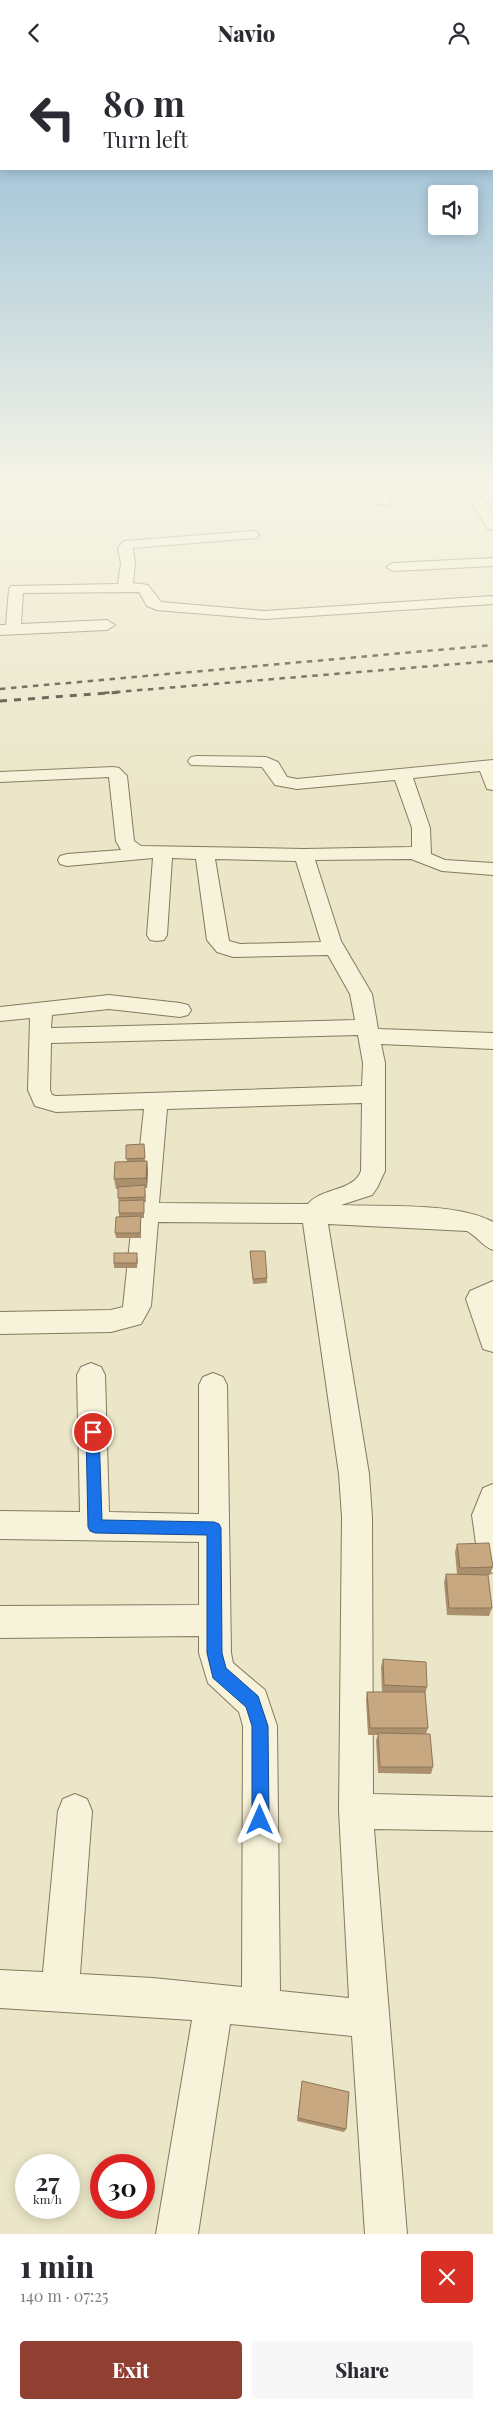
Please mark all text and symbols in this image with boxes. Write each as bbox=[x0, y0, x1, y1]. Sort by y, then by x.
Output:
text: Navio bbox=[218, 18, 275, 48]
icon: back bbox=[20, 19, 48, 47]
icon: person bbox=[445, 19, 473, 47]
text: 80 m bbox=[103, 79, 185, 126]
icon: left bbox=[20, 85, 85, 150]
text: Turn left bbox=[103, 124, 188, 154]
map controls bbox=[428, 185, 478, 235]
button: sound bbox=[428, 185, 478, 235]
pin bbox=[72, 1411, 114, 1453]
icon: arrive bbox=[79, 1418, 107, 1446]
position arrow bbox=[233, 1793, 285, 1845]
speed limit sign: 30 bbox=[90, 2154, 155, 2219]
text: 27 bbox=[35, 2164, 60, 2197]
text: km/h bbox=[33, 2191, 62, 2207]
text: 1 min bbox=[20, 2246, 94, 2286]
button: close bbox=[421, 2251, 473, 2303]
text: 140 m · 07:25 bbox=[20, 2285, 108, 2306]
button: Exit bbox=[20, 2341, 242, 2399]
button: Share bbox=[252, 2341, 473, 2399]

